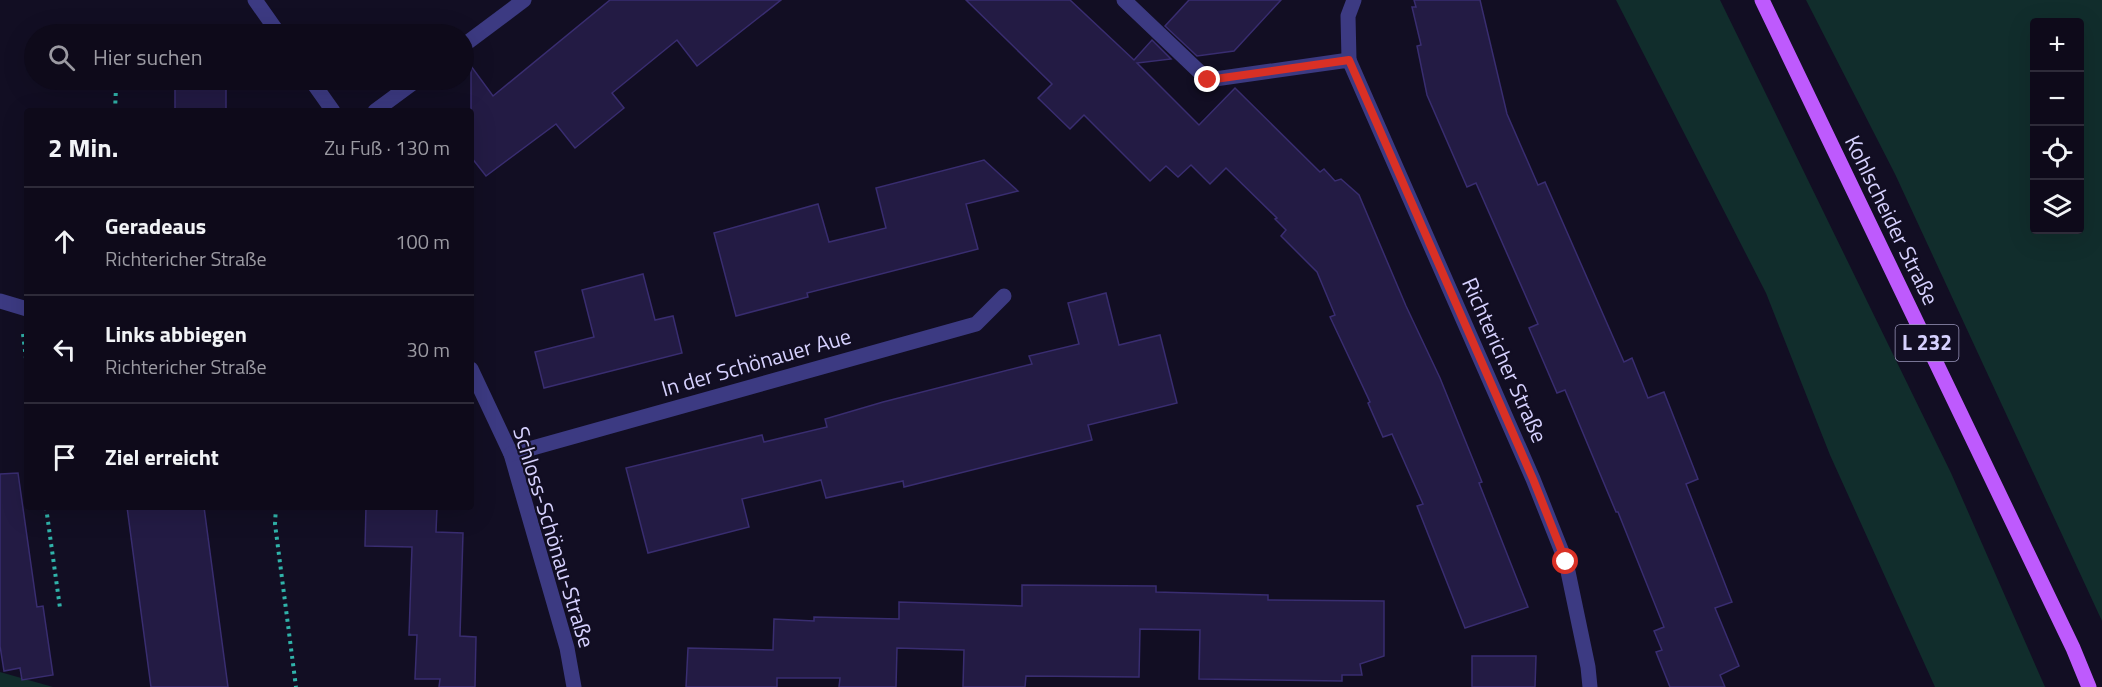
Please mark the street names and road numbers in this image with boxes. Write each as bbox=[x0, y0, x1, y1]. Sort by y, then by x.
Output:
street label: Kohlscheider Straße bbox=[1836, 129, 1948, 311]
street label: Richtericher Straße bbox=[1453, 272, 1557, 448]
street label: In der Schönauer Aue bbox=[657, 319, 855, 405]
road number: L 232 bbox=[1896, 325, 1958, 361]
street label: Schloss-Schönau-Straße bbox=[504, 422, 604, 652]

